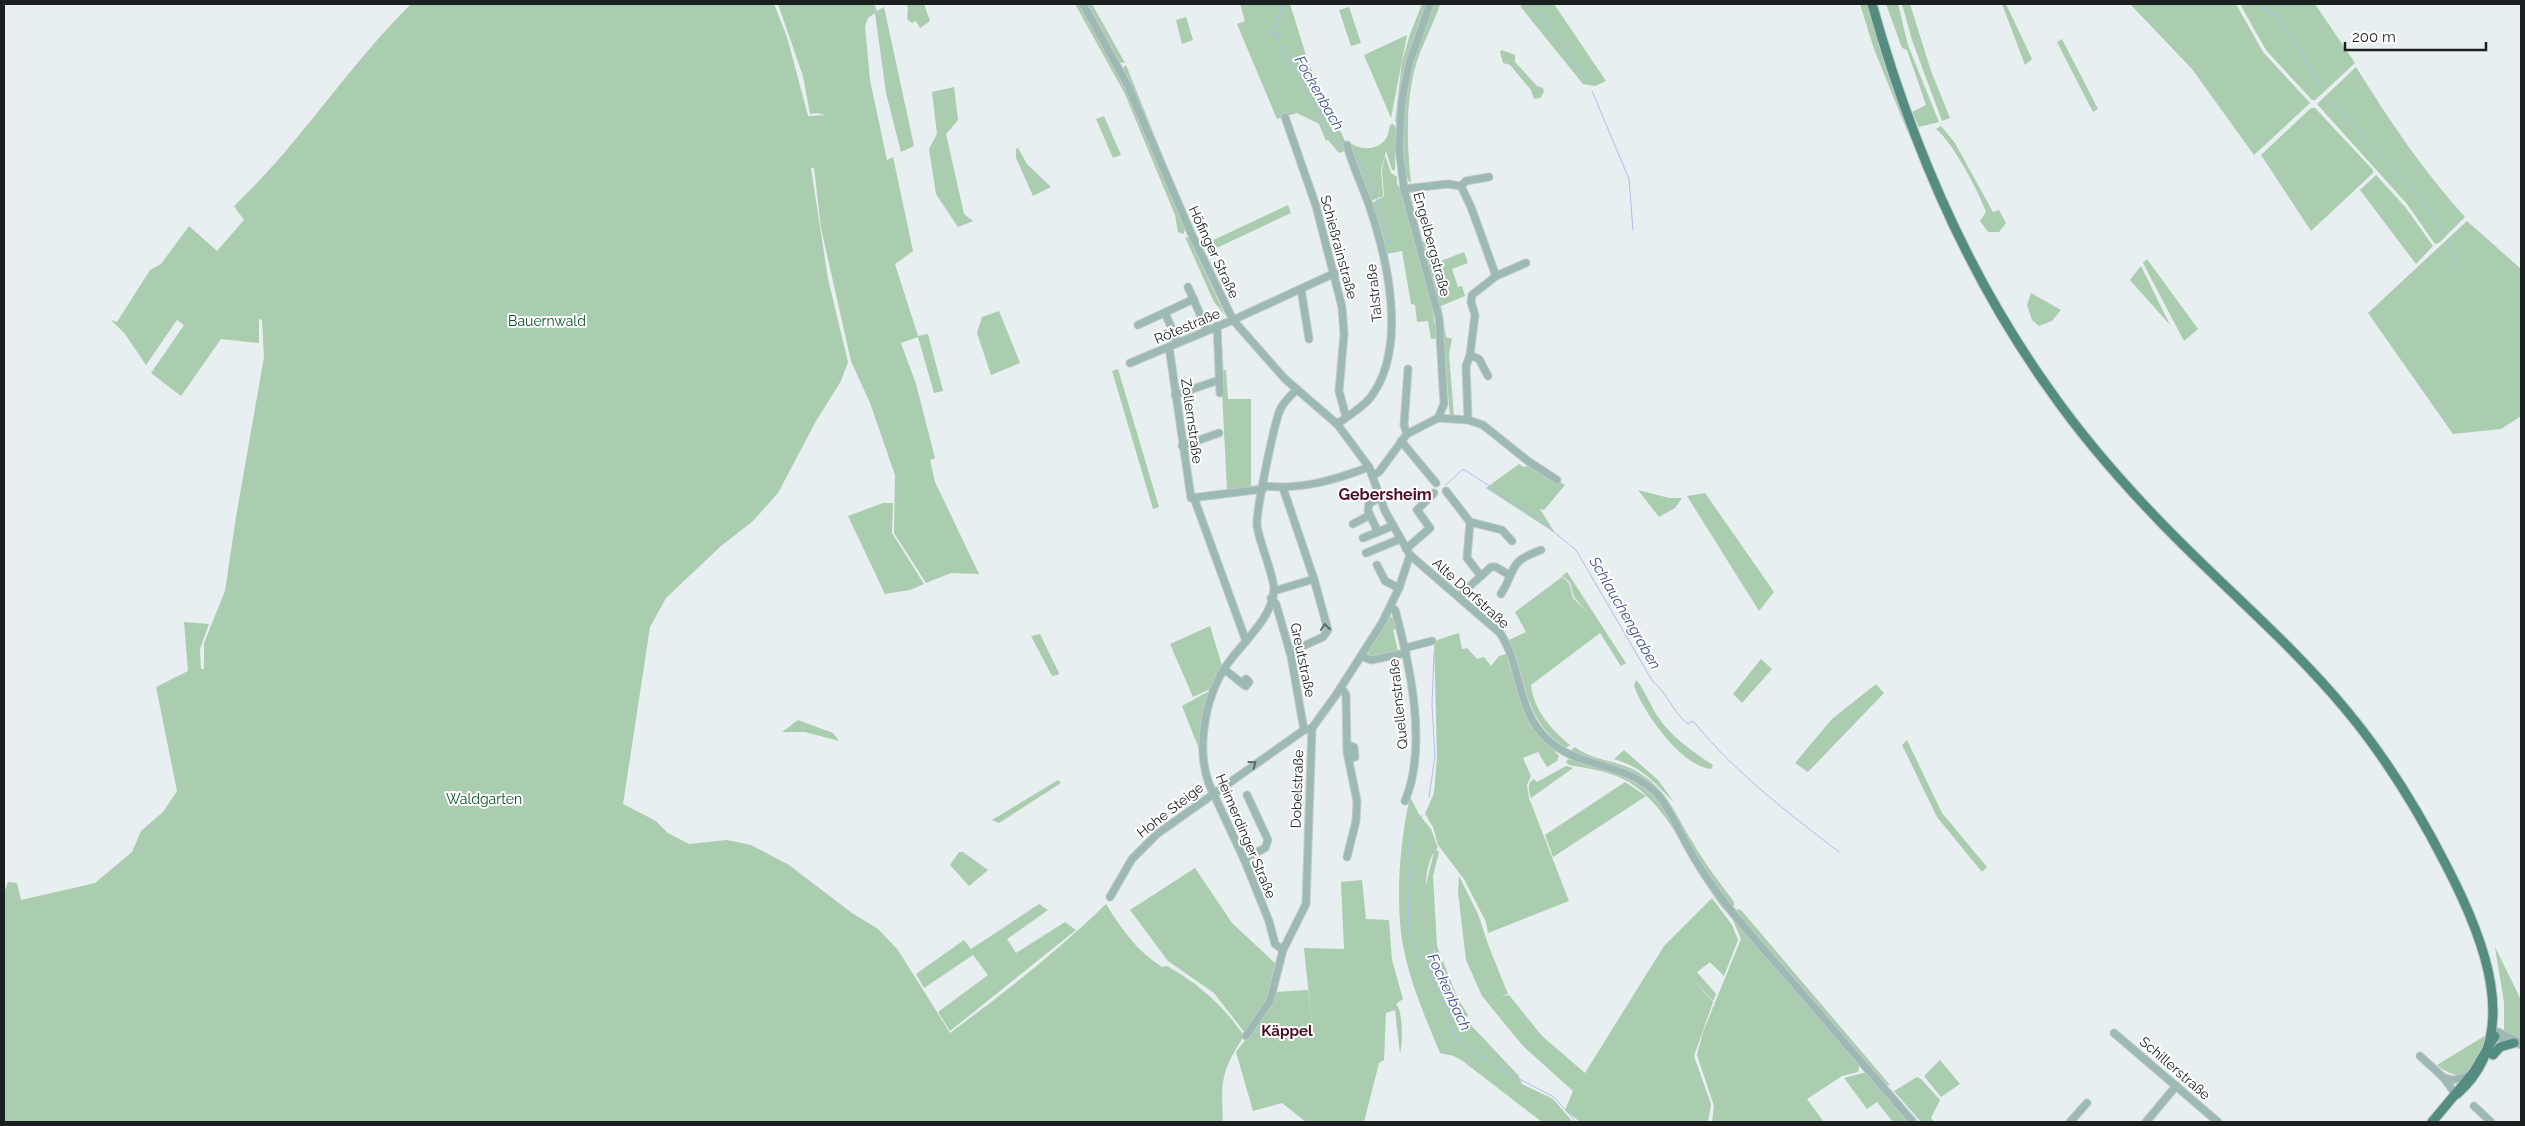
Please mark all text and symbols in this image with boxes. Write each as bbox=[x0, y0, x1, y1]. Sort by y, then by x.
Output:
scale bar bbox=[2345, 20, 2486, 52]
text: 200 m bbox=[2352, 28, 2396, 46]
water label: Fockenbach bbox=[1290, 53, 1348, 133]
street label: Engelbergstraße bbox=[1410, 190, 1454, 298]
street label: Schießrainstraße bbox=[1317, 193, 1361, 301]
street label: Höfinger Straße bbox=[1186, 203, 1242, 301]
street label: Talstraße bbox=[1363, 263, 1385, 323]
street label: Rötestraße bbox=[1152, 305, 1222, 347]
park label: Bauernwald bbox=[508, 313, 586, 329]
street label: Zollernstraße bbox=[1178, 377, 1206, 465]
district label: Gebersheim bbox=[1338, 485, 1432, 504]
water label: Schlauchengraben bbox=[1585, 553, 1665, 673]
street label: Alte Dorfstraße bbox=[1429, 554, 1513, 632]
street label: Greutstraße bbox=[1287, 621, 1319, 699]
one-way arrow bbox=[1320, 622, 1331, 630]
street label: Quellenstraße bbox=[1385, 658, 1411, 750]
street label: Dobelstraße bbox=[1288, 749, 1306, 829]
one-way arrow bbox=[1247, 761, 1256, 771]
street label: Heimerdinger Straße bbox=[1213, 771, 1279, 901]
street label: Hohe Steige bbox=[1134, 779, 1206, 841]
park label: Waldgarten bbox=[446, 791, 522, 807]
water label: Fockenbach bbox=[1423, 951, 1475, 1033]
district label: Käppel bbox=[1261, 1022, 1313, 1040]
street label: Schillerstraße bbox=[2137, 1033, 2213, 1103]

